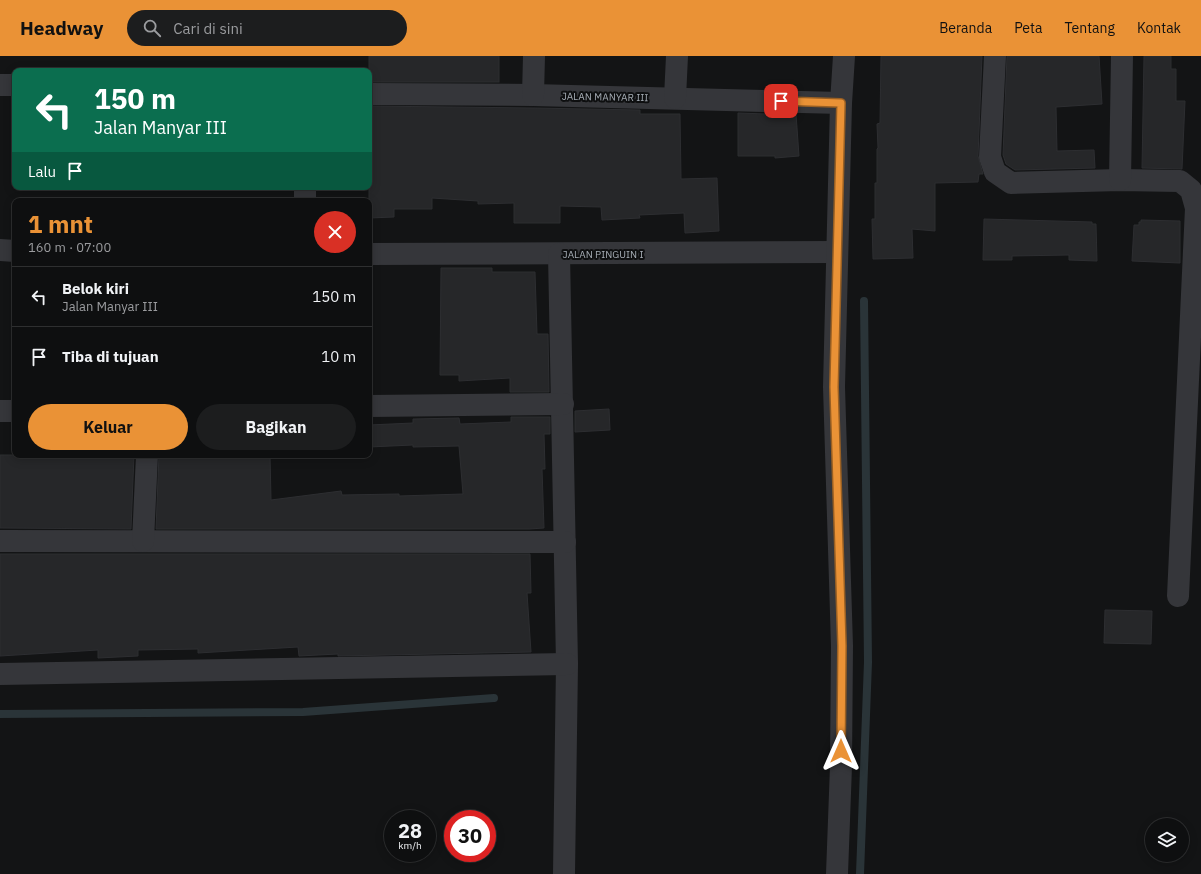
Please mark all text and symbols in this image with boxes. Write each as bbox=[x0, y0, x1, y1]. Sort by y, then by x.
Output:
search box bbox=[127, 10, 407, 46]
text: Headway bbox=[20, 16, 103, 40]
icon: search bbox=[141, 17, 163, 39]
text: Cari di sini bbox=[173, 19, 243, 38]
text: Beranda bbox=[939, 19, 992, 37]
text: Peta bbox=[1014, 19, 1042, 37]
text: Tentang bbox=[1064, 19, 1115, 37]
text: Kontak bbox=[1137, 19, 1181, 37]
text: 150 m bbox=[94, 80, 176, 117]
icon: left bbox=[28, 84, 80, 136]
pin bbox=[764, 84, 798, 118]
street label: JALAN MANYAR III bbox=[562, 90, 648, 104]
icon: arrive bbox=[770, 90, 792, 112]
text: Jalan Manyar III bbox=[94, 116, 227, 139]
icon: arrive bbox=[64, 160, 86, 182]
text: Lalu bbox=[28, 162, 56, 181]
text: 1 mnt bbox=[28, 208, 93, 240]
button: close bbox=[314, 211, 356, 253]
text: 160 m · 07:00 bbox=[28, 239, 111, 256]
street label: JALAN PINGUIN I bbox=[563, 248, 643, 261]
text: Belok kiri bbox=[62, 279, 129, 298]
icon: left bbox=[28, 286, 50, 308]
text: 150 m bbox=[312, 287, 356, 306]
text: Jalan Manyar III bbox=[62, 298, 158, 315]
icon: arrive bbox=[28, 346, 50, 368]
text: Tiba di tujuan bbox=[62, 347, 159, 366]
text: 10 m bbox=[321, 347, 356, 366]
button: Keluar bbox=[28, 404, 188, 450]
button: Bagikan bbox=[196, 404, 356, 450]
position arrow bbox=[820, 730, 862, 772]
speed limit sign: 30 bbox=[444, 810, 496, 862]
text: 28 bbox=[398, 817, 422, 844]
map controls bbox=[1145, 818, 1189, 862]
button: layers bbox=[1145, 818, 1189, 862]
text: km/h bbox=[398, 839, 422, 852]

